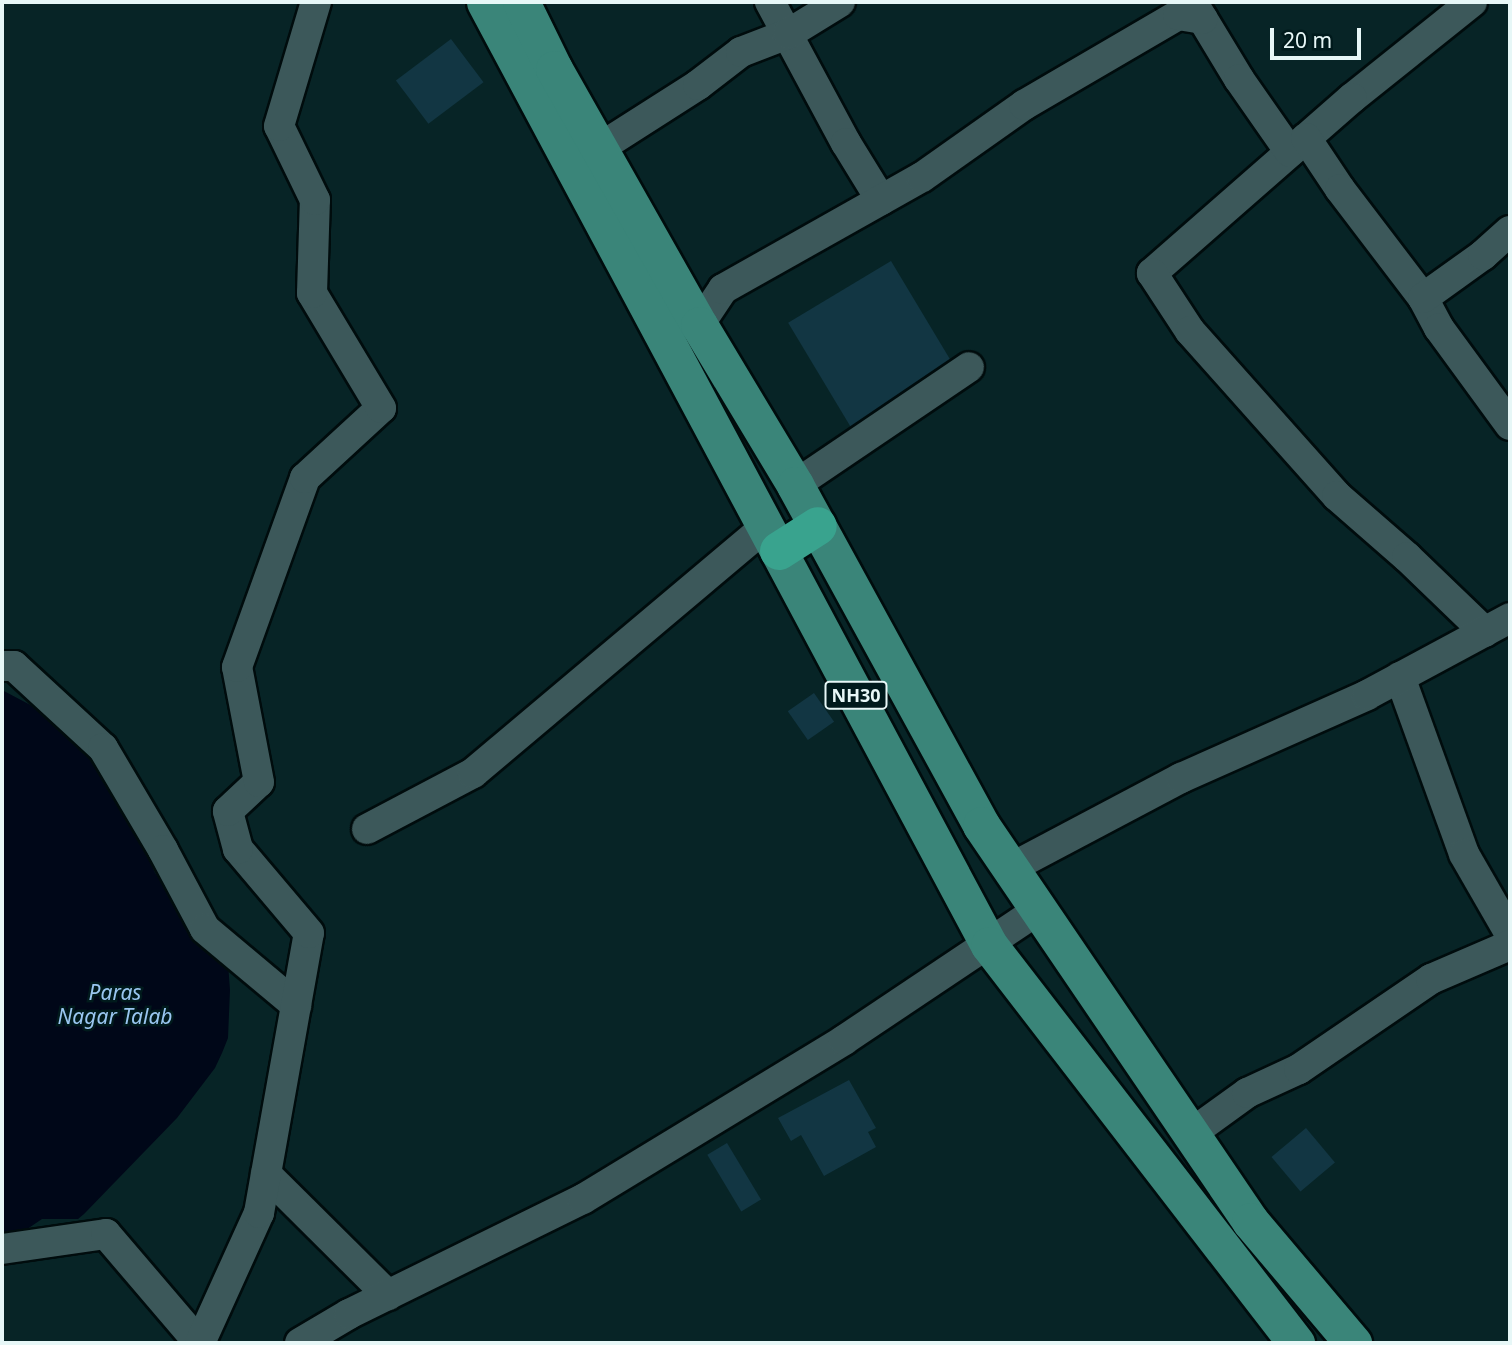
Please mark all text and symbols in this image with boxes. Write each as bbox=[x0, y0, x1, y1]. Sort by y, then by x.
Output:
scale bar bbox=[1274, 14, 1365, 58]
text: 20 m bbox=[1283, 26, 1332, 54]
road number: NH30 bbox=[824, 680, 888, 710]
water label: Paras Nagar Talab bbox=[58, 979, 172, 1029]

